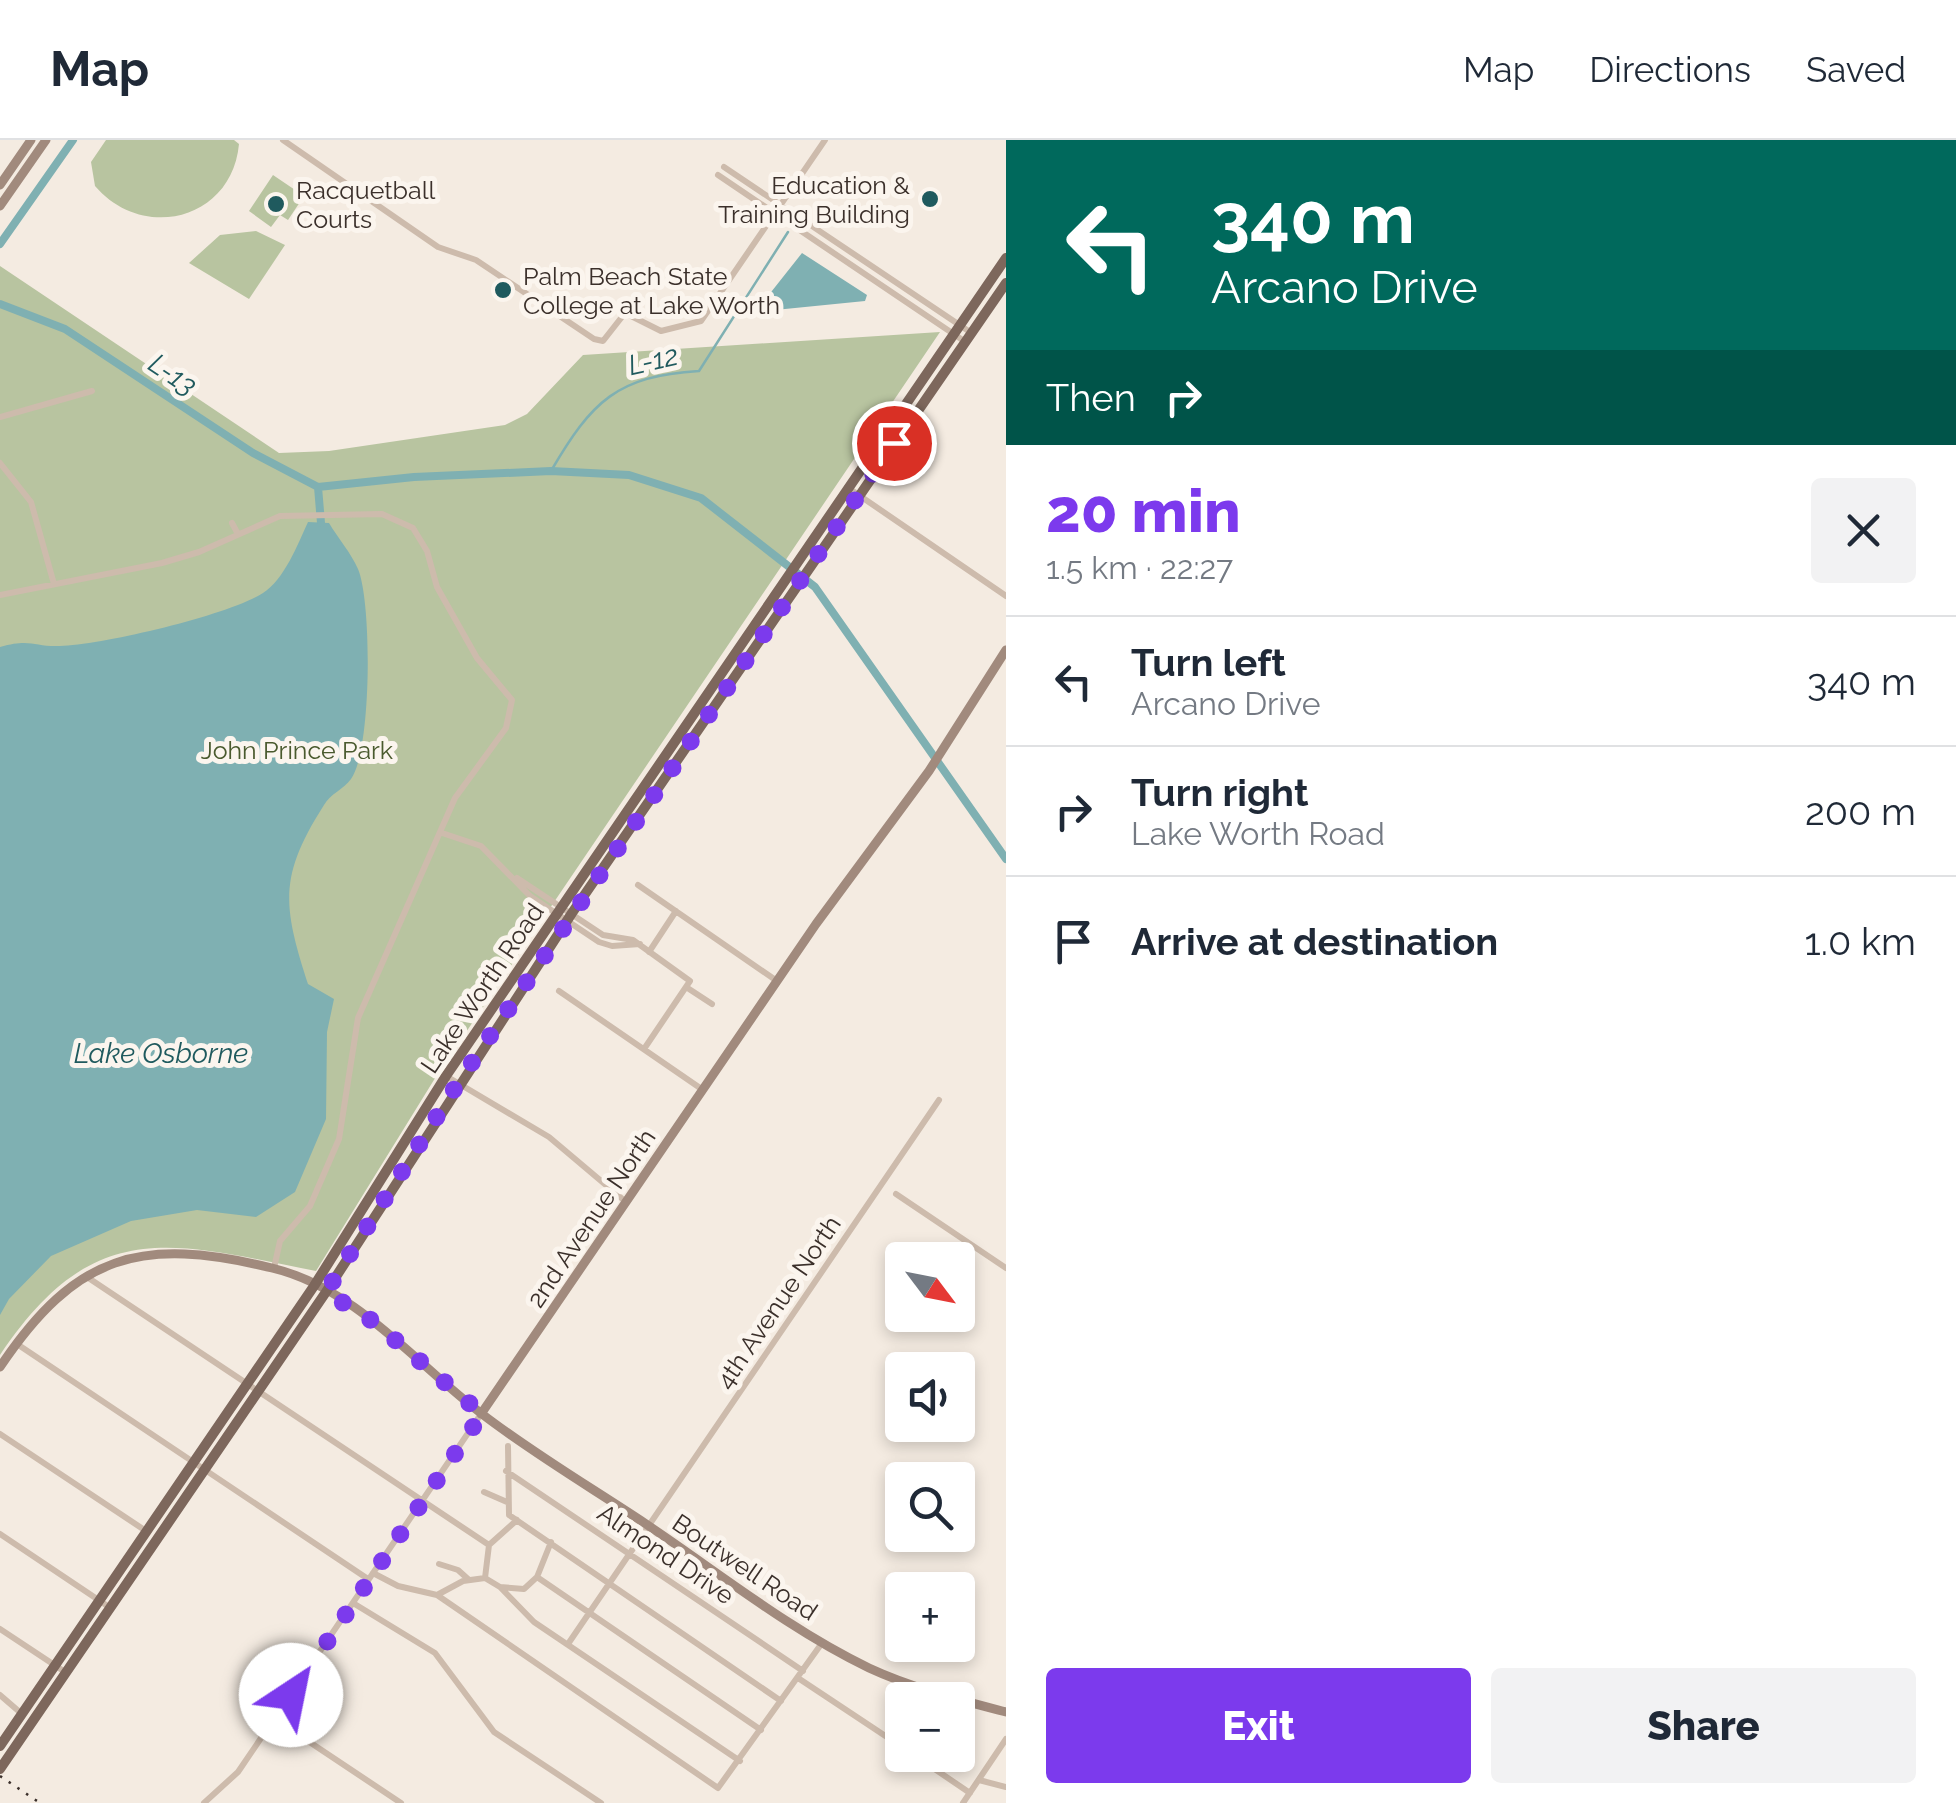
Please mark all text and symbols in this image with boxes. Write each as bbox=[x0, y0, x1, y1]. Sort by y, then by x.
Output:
text: Map bbox=[50, 41, 149, 97]
text: Map bbox=[1463, 49, 1534, 90]
text: Directions bbox=[1589, 49, 1751, 90]
text: Saved bbox=[1806, 49, 1906, 90]
place label: Education & Training Building bbox=[718, 170, 910, 229]
place label: Racquetball Courts bbox=[296, 175, 435, 234]
text: 340 m bbox=[1211, 177, 1415, 259]
icon: left bbox=[1046, 180, 1176, 310]
marker: Education & Training Building bbox=[919, 188, 941, 210]
marker: Racquetball Courts bbox=[265, 193, 287, 215]
place label: Palm Beach State College at Lake Worth bbox=[523, 261, 780, 320]
text: Arcano Drive bbox=[1211, 261, 1478, 314]
marker: Palm Beach State College at Lake Worth bbox=[492, 279, 514, 301]
water label: L-12 bbox=[625, 339, 681, 382]
water label: L-13 bbox=[143, 347, 203, 402]
icon: right bbox=[1156, 370, 1211, 425]
text: Then bbox=[1046, 375, 1136, 420]
pin bbox=[852, 401, 937, 486]
icon: arrive bbox=[867, 416, 922, 471]
text: 20 min bbox=[1046, 476, 1241, 546]
button: close bbox=[1811, 478, 1916, 583]
text: 1.5 km · 22:27 bbox=[1046, 549, 1233, 586]
text: Turn left bbox=[1131, 640, 1286, 685]
icon: left bbox=[1046, 654, 1101, 709]
text: 340 m bbox=[1807, 659, 1916, 704]
text: Arcano Drive bbox=[1131, 685, 1321, 722]
park label: John Prince Park bbox=[201, 735, 394, 765]
text: Turn right bbox=[1131, 770, 1308, 815]
icon: right bbox=[1046, 784, 1101, 839]
text: 200 m bbox=[1805, 789, 1916, 834]
text: Lake Worth Road bbox=[1131, 815, 1385, 852]
street label: Lake Worth Road bbox=[414, 897, 550, 1079]
icon: arrive bbox=[1046, 914, 1101, 969]
text: Arrive at destination bbox=[1131, 919, 1498, 964]
text: 1.0 km bbox=[1805, 919, 1916, 964]
water label: Lake Osborne bbox=[74, 1037, 248, 1070]
street label: 2nd Avenue North bbox=[520, 1123, 662, 1313]
street label: 4th Avenue North bbox=[709, 1210, 847, 1394]
north arrow bbox=[885, 1242, 975, 1332]
map controls bbox=[885, 1242, 975, 1772]
button: sound bbox=[885, 1352, 975, 1442]
button: search bbox=[885, 1462, 975, 1552]
street label: Almond Drive bbox=[592, 1497, 740, 1611]
street label: Boutwell Road bbox=[667, 1507, 823, 1627]
button: + bbox=[885, 1572, 975, 1662]
position arrow bbox=[239, 1643, 343, 1747]
button: Exit bbox=[1046, 1668, 1471, 1783]
button: Share bbox=[1491, 1668, 1916, 1783]
button: − bbox=[885, 1682, 975, 1772]

